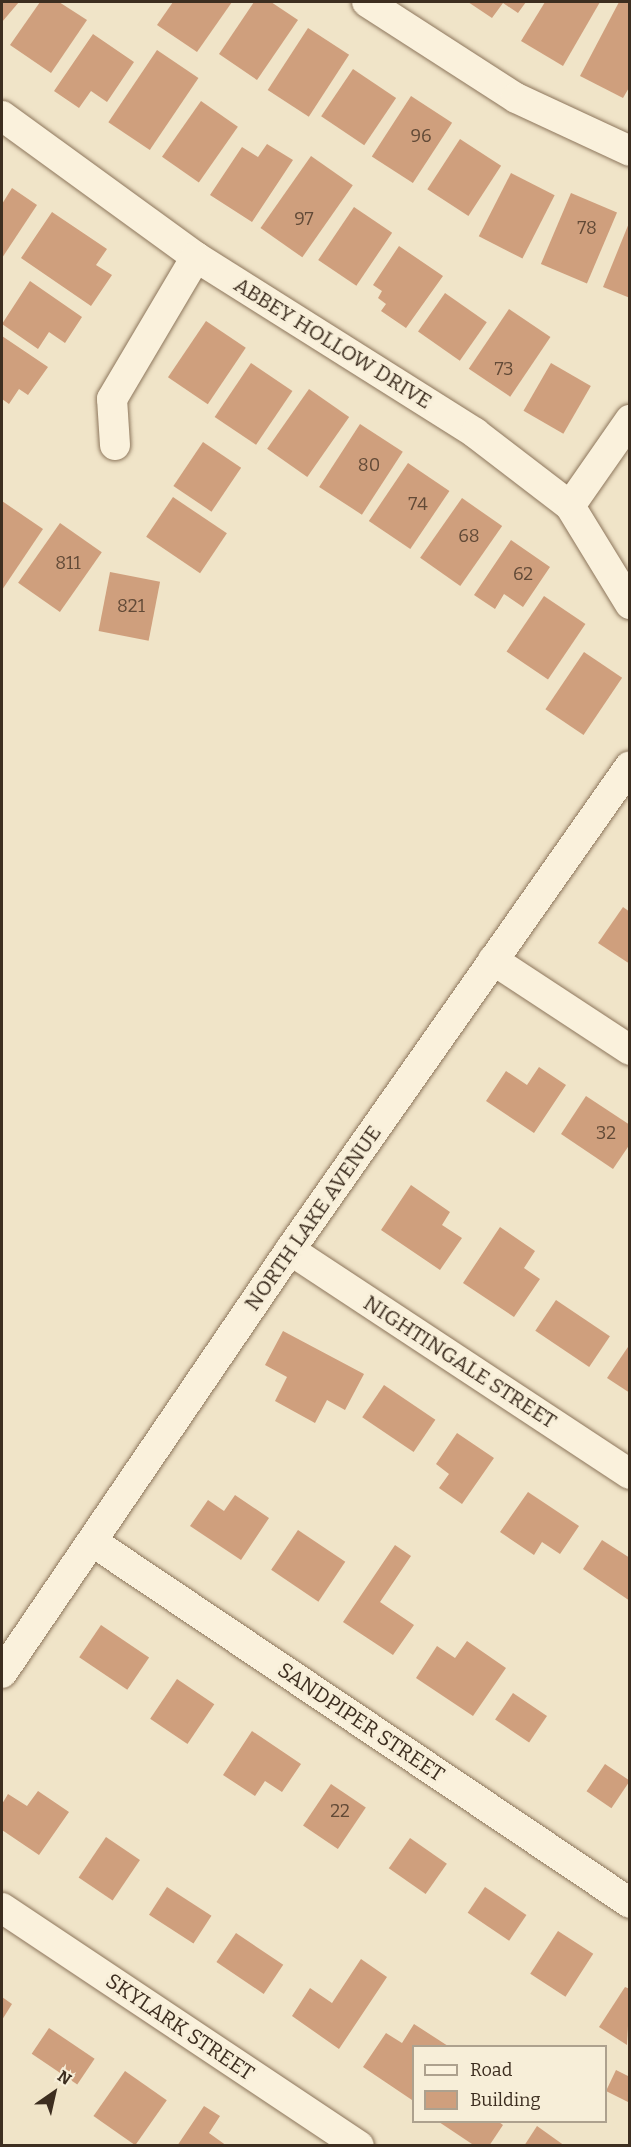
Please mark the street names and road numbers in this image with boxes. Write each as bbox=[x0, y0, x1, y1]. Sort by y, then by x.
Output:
street label: ABBEY HOLLOW DRIVE bbox=[229, 272, 437, 414]
street label: NORTH LAKE AVENUE bbox=[239, 1121, 387, 1315]
street label: NIGHTINGALE STREET bbox=[359, 1290, 561, 1434]
street label: SANDPIPER STREET bbox=[273, 1657, 449, 1787]
street label: SKYLARK STREET bbox=[101, 1968, 259, 2086]

